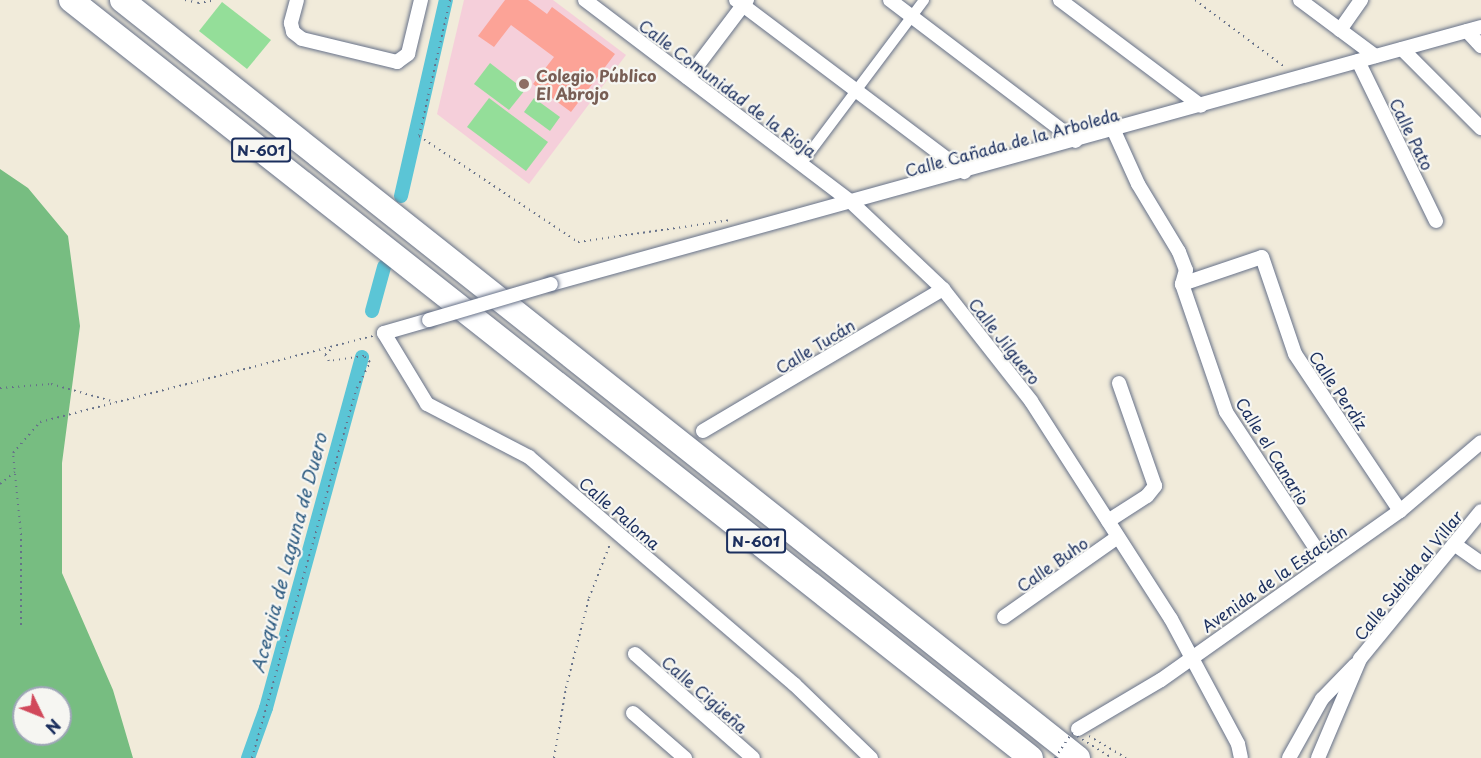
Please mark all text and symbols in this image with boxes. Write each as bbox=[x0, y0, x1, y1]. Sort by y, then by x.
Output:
street label: Calle Comunidad de la Rioja bbox=[635, 15, 821, 161]
place label: Colegio Público El Abrojo bbox=[536, 65, 657, 103]
marker: Colegio Público El Abrojo bbox=[517, 77, 531, 91]
street label: Calle Pato bbox=[1386, 95, 1438, 173]
street label: Calle Cañada de la Arboleda bbox=[903, 104, 1121, 180]
road number: N-601 bbox=[231, 138, 291, 162]
street label: Calle Jilguero bbox=[965, 293, 1045, 389]
street label: Calle Tucán bbox=[772, 315, 858, 377]
street label: Calle Perdíz bbox=[1306, 347, 1372, 433]
street label: Calle el Canario bbox=[1232, 393, 1314, 509]
water label: Acequia de Laguna de Duero bbox=[246, 430, 332, 676]
street label: Calle Paloma bbox=[576, 473, 664, 553]
street label: Calle Subida al Villar bbox=[1349, 506, 1467, 644]
street label: Avenida de la Estación bbox=[1197, 520, 1351, 636]
road number: N-601 bbox=[726, 529, 786, 553]
street label: Calle Buho bbox=[1013, 532, 1091, 596]
street label: Calle Cigüeña bbox=[658, 651, 752, 737]
north arrow bbox=[12, 686, 72, 746]
text: N bbox=[41, 714, 67, 740]

